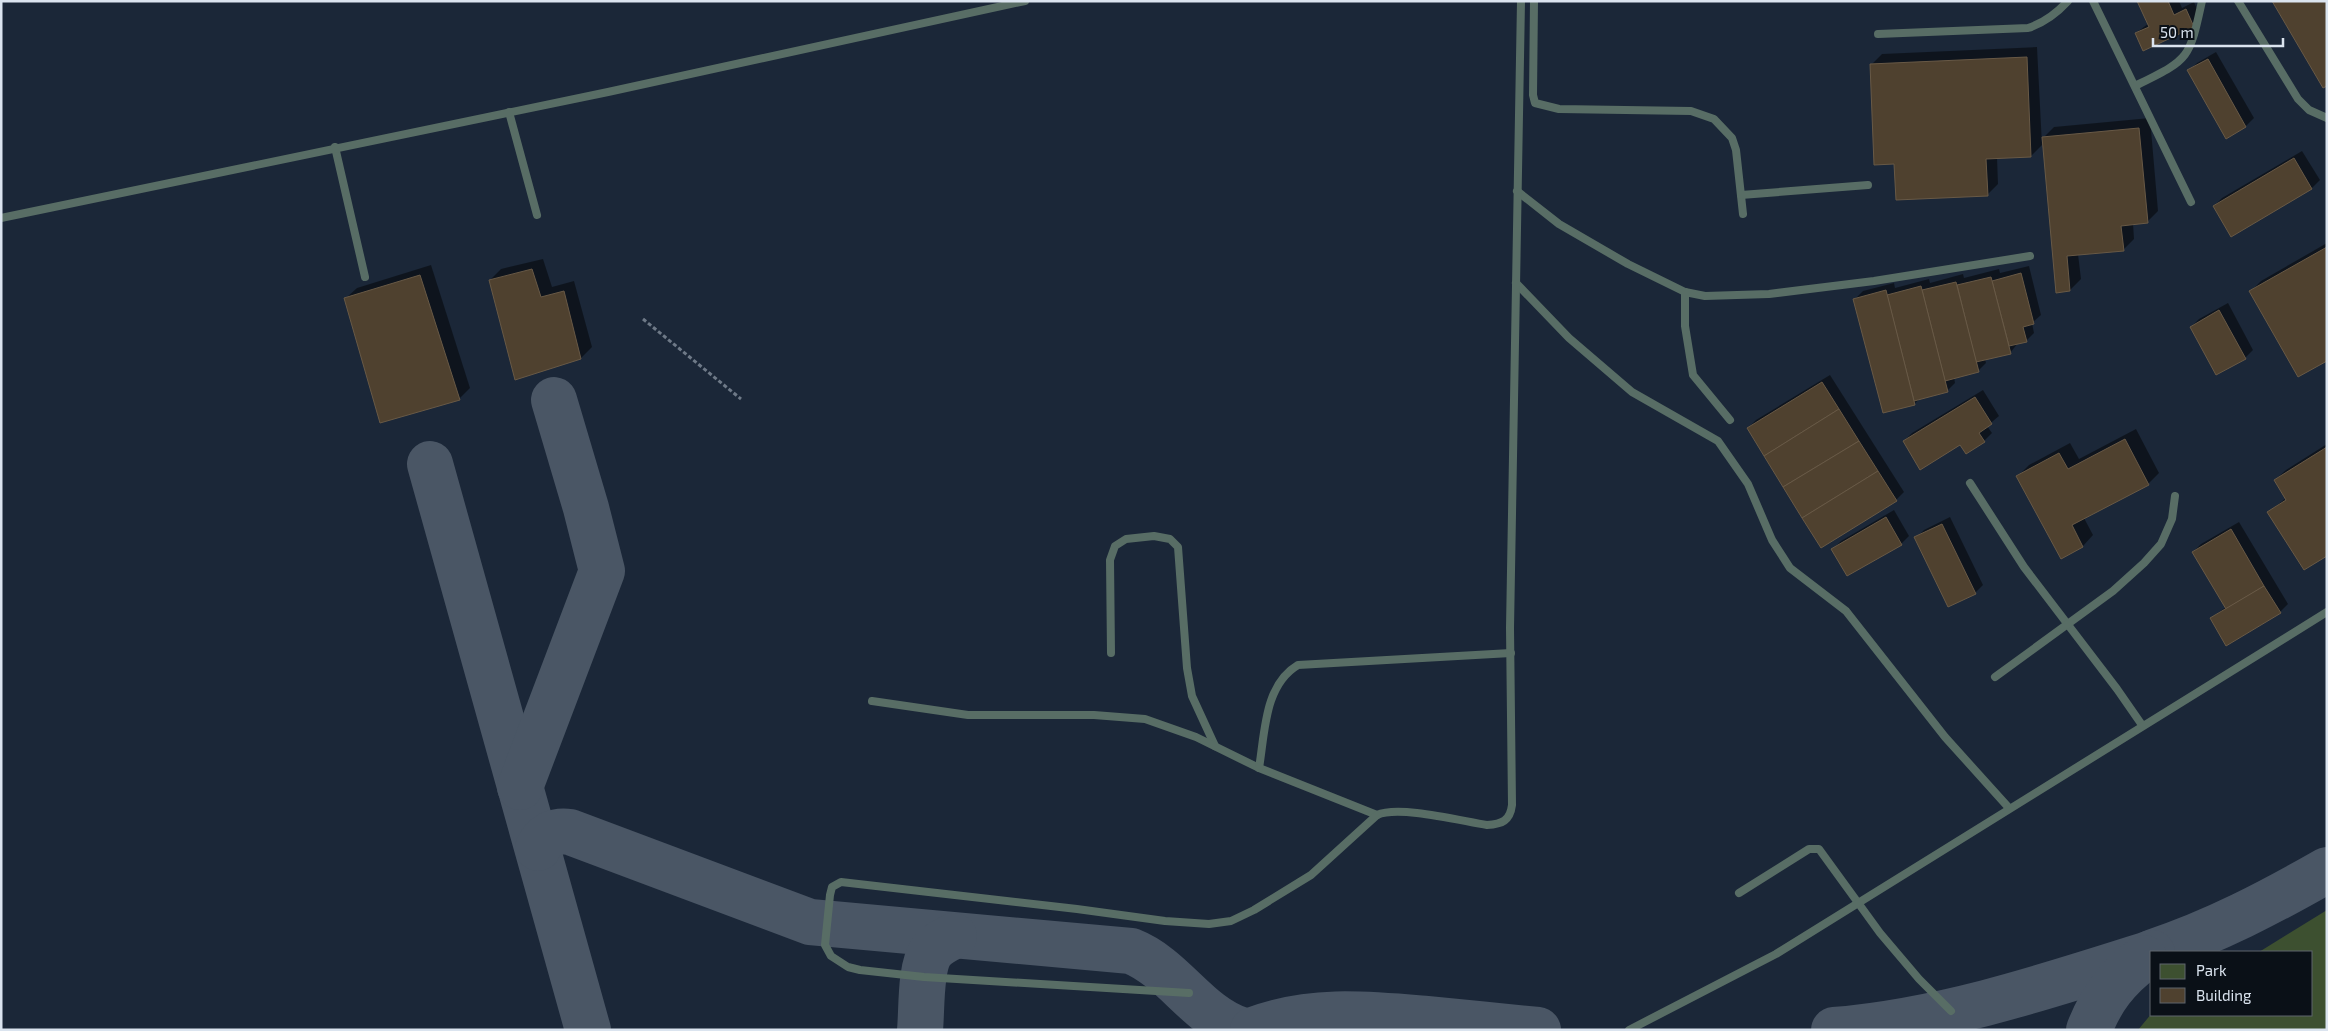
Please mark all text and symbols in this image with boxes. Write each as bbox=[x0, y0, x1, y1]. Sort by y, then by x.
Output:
scale bar bbox=[2153, 15, 2283, 47]
text: 50 m bbox=[2160, 23, 2194, 41]
legend bbox=[2150, 951, 2313, 1016]
text: Park bbox=[2196, 961, 2227, 979]
text: Building bbox=[2196, 986, 2252, 1004]

